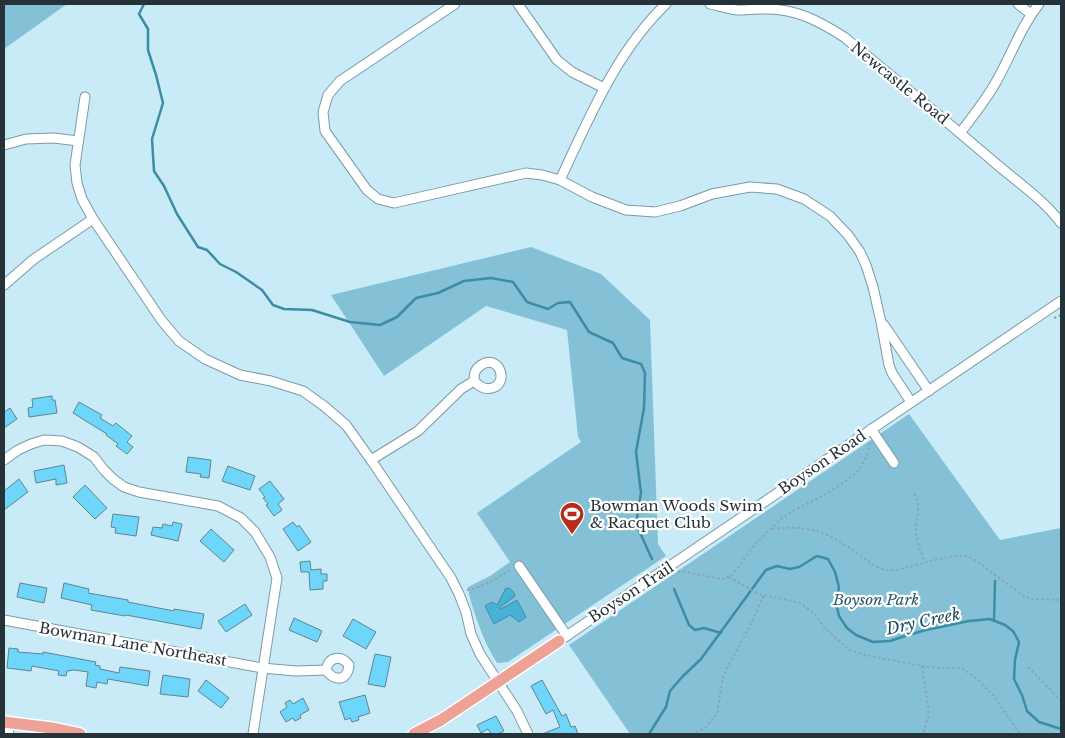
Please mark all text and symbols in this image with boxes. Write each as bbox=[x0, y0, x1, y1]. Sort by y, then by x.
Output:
street label: Newcastle Road bbox=[847, 38, 953, 128]
street label: Boyson Road bbox=[775, 426, 869, 498]
place label: Bowman Woods Swim & Racquet Club bbox=[590, 496, 763, 532]
sports icon: Bowman Woods Swim & Racquet Club bbox=[559, 501, 585, 535]
street label: Boyson Trail bbox=[585, 557, 677, 627]
park label: Boyson Park bbox=[832, 590, 919, 609]
water label: Dry Creek bbox=[883, 603, 962, 639]
street label: Bowman Lane Northeast bbox=[37, 618, 229, 670]

